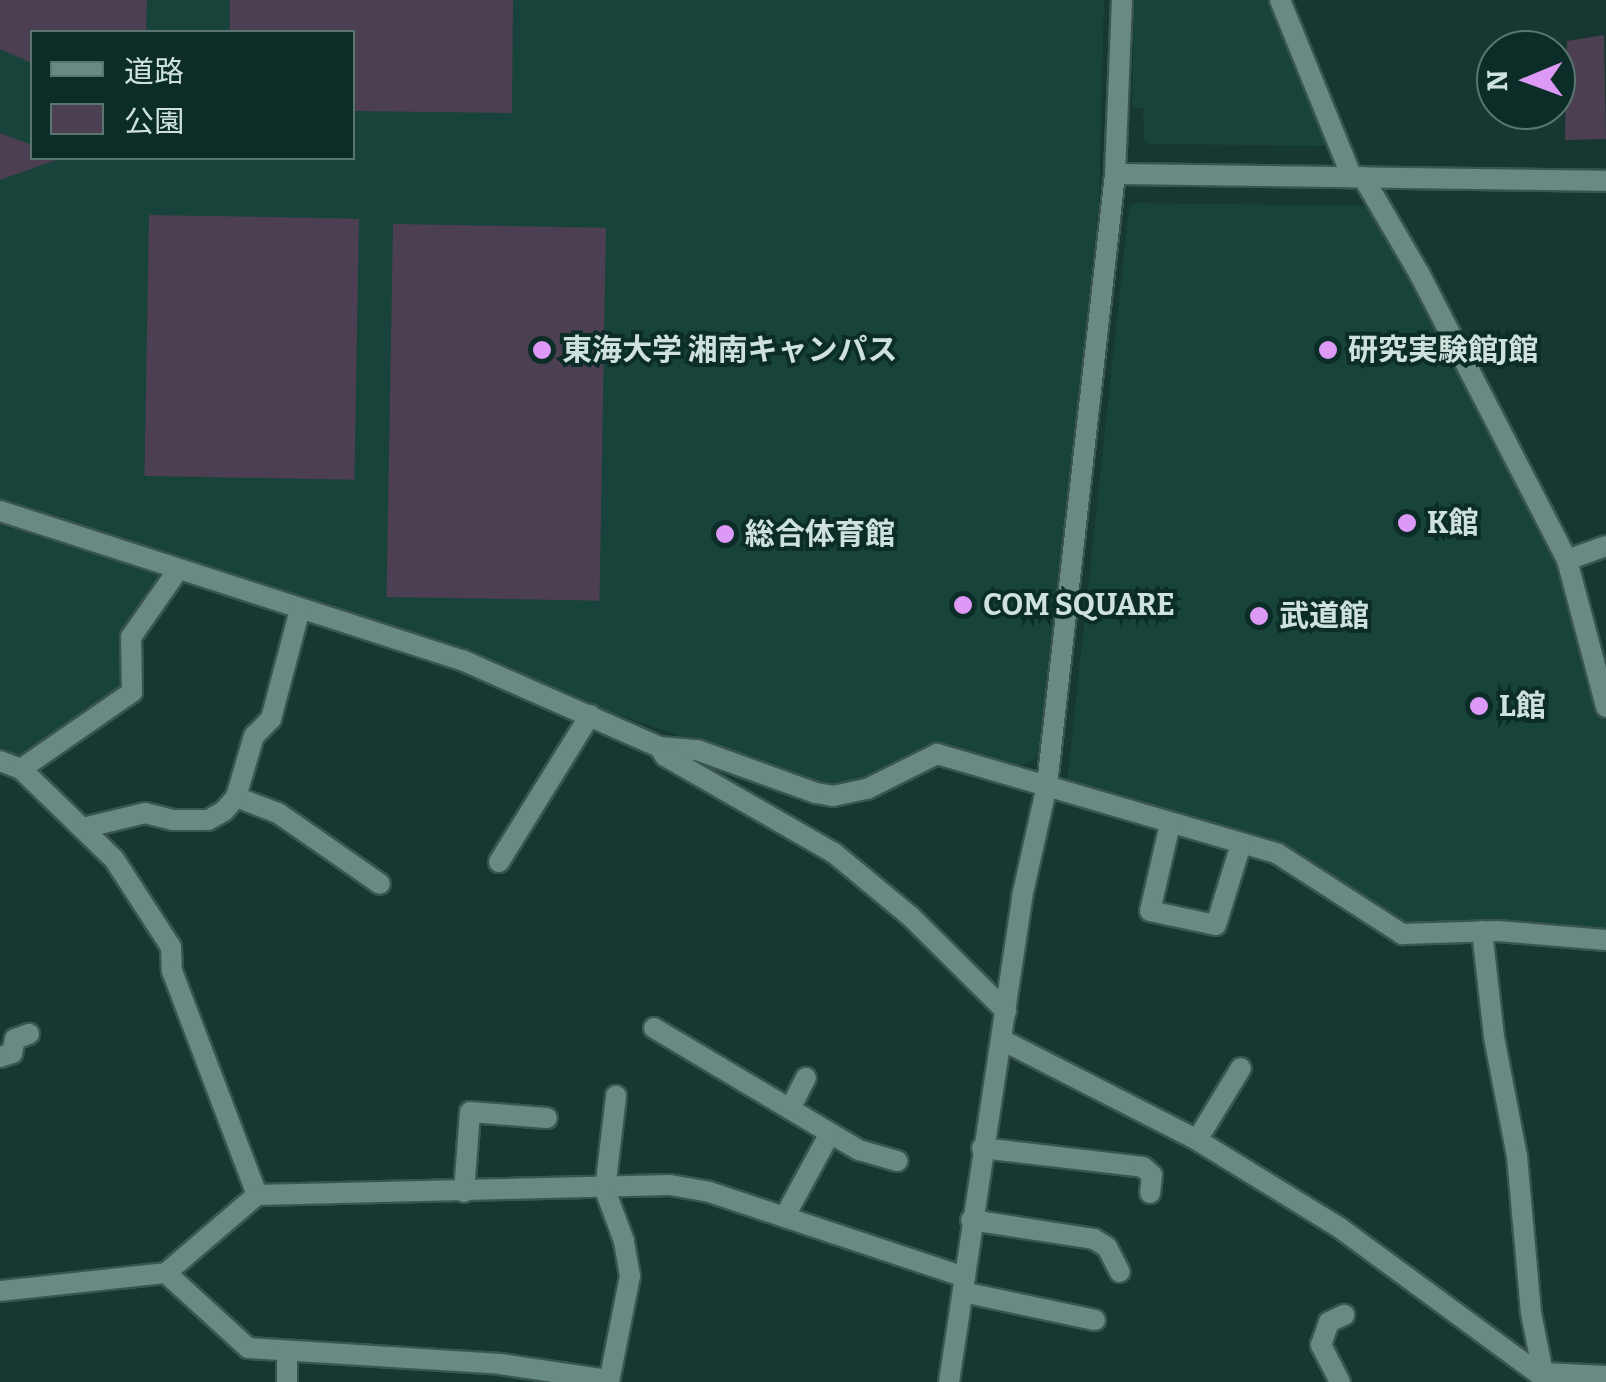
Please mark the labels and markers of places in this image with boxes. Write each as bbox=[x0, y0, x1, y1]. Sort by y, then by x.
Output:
place label: 東海大学 湘南キャンパス bbox=[562, 332, 897, 368]
place label: 研究実験館J館 bbox=[1348, 332, 1538, 368]
marker: 東海大学 湘南キャンパス bbox=[531, 339, 553, 361]
marker: 研究実験館J館 bbox=[1317, 339, 1339, 361]
place label: K館 bbox=[1427, 505, 1479, 541]
marker: K館 bbox=[1396, 512, 1418, 534]
place label: 総合体育館 bbox=[745, 516, 895, 552]
marker: 総合体育館 bbox=[714, 523, 736, 545]
place label: COM SQUARE bbox=[983, 587, 1175, 623]
marker: COM SQUARE bbox=[952, 594, 974, 616]
place label: 武道館 bbox=[1279, 598, 1369, 634]
marker: 武道館 bbox=[1248, 605, 1270, 627]
place label: L館 bbox=[1499, 688, 1546, 724]
marker: L館 bbox=[1468, 695, 1490, 717]

